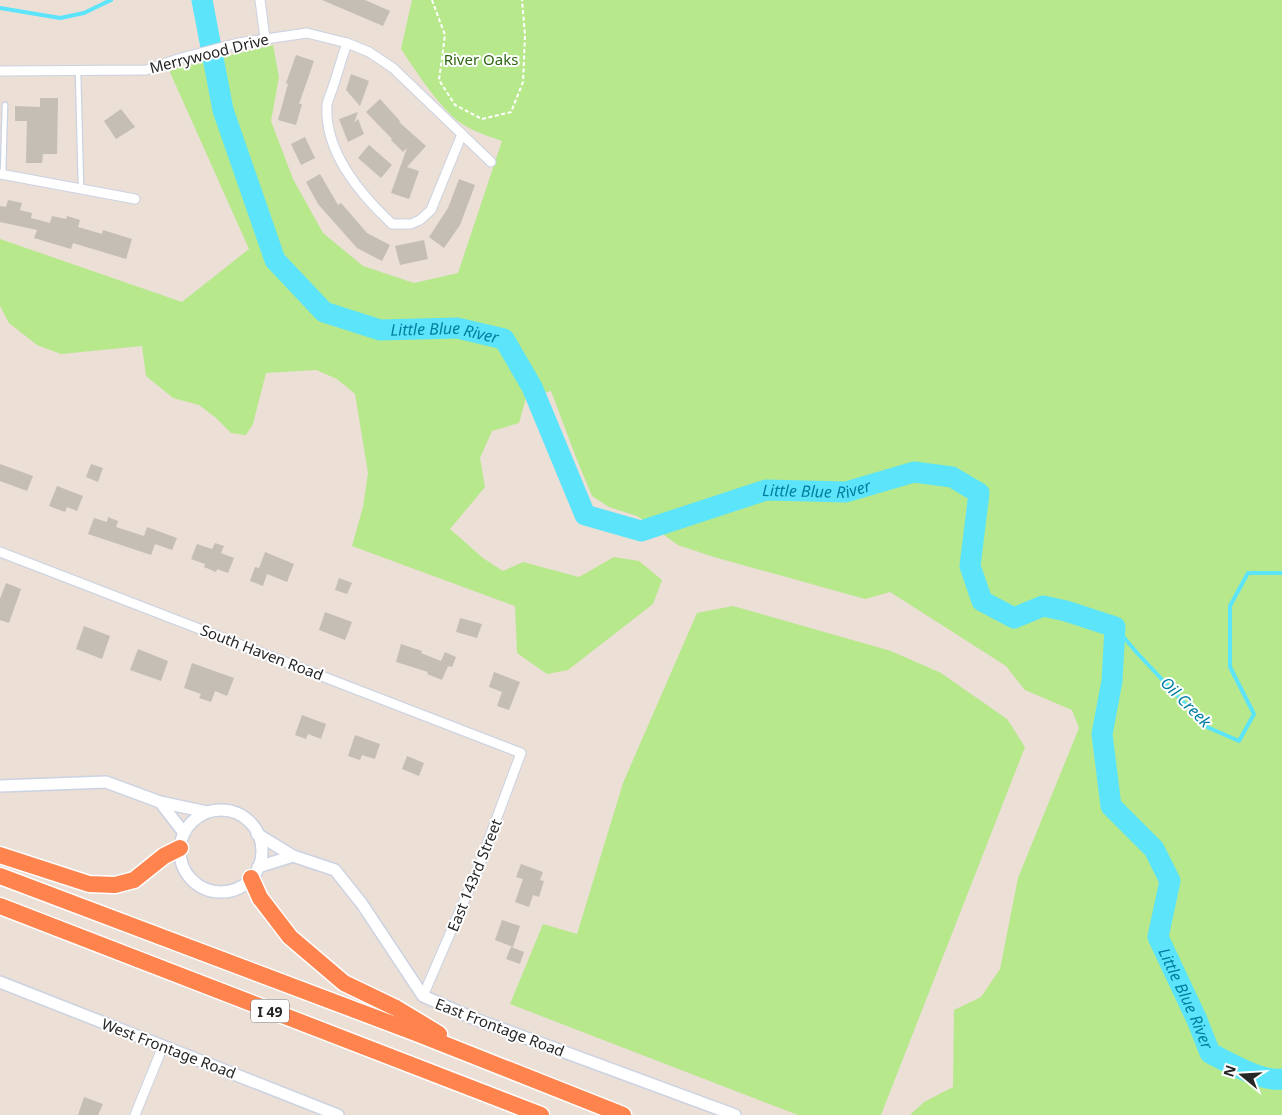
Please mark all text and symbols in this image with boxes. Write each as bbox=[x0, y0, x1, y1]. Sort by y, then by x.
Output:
street label: Merrywood Drive bbox=[147, 29, 271, 77]
park label: River Oaks bbox=[444, 49, 518, 69]
water label: Little Blue River bbox=[390, 317, 501, 349]
water label: Little Blue River bbox=[762, 474, 874, 503]
street label: South Haven Road bbox=[198, 619, 326, 685]
water label: Oil Creek bbox=[1156, 672, 1217, 733]
street label: East 143rd Street bbox=[442, 815, 506, 934]
water label: Little Blue River bbox=[1154, 944, 1219, 1053]
street label: East Frontage Road bbox=[433, 993, 567, 1061]
road number: I 49 bbox=[251, 999, 289, 1022]
street label: West Frontage Road bbox=[99, 1013, 239, 1083]
north arrow bbox=[1217, 1050, 1267, 1100]
text: N bbox=[1218, 1062, 1240, 1079]

